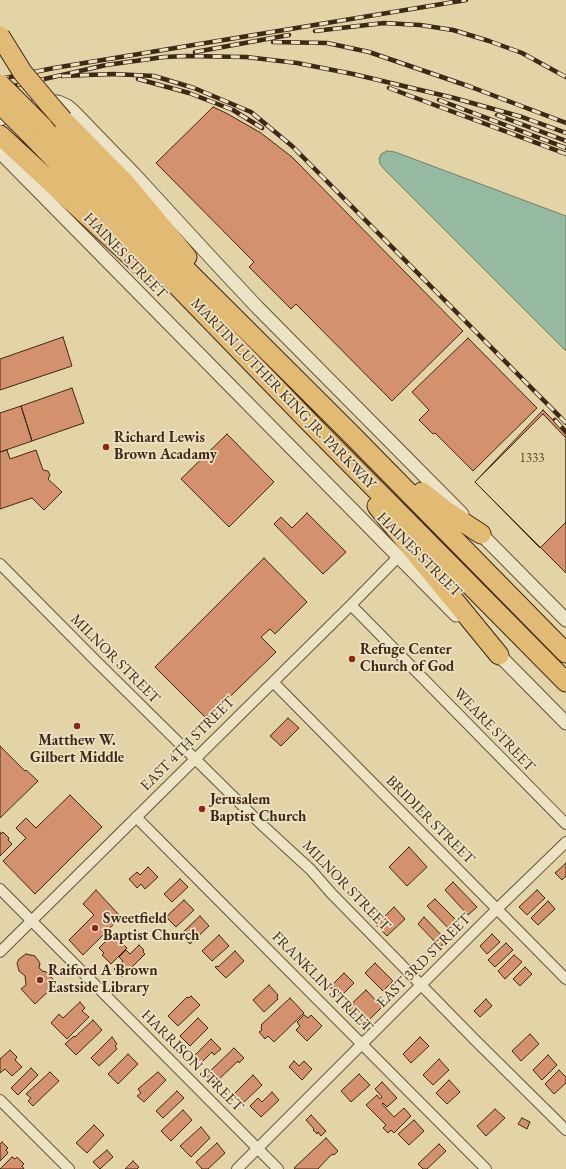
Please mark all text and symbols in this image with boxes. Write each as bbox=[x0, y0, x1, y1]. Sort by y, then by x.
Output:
street label: HAINES STREET bbox=[79, 209, 171, 303]
street label: MARTIN LUTHER KING JR. PARKWAY bbox=[187, 295, 379, 493]
place label: Richard Lewis Brown Acadamy bbox=[114, 429, 217, 464]
marker: Richard Lewis Brown Acadamy bbox=[101, 442, 111, 452]
house number: 1333 bbox=[520, 450, 544, 466]
street label: HAINES STREET bbox=[373, 509, 465, 601]
street label: MILNOR STREET bbox=[67, 611, 163, 707]
place label: Refuge Center Church of God bbox=[360, 641, 454, 676]
marker: Refuge Center Church of God bbox=[347, 654, 357, 664]
street label: WEARE STREET bbox=[450, 684, 538, 776]
street label: EAST 4TH STREET bbox=[137, 693, 239, 795]
marker: Matthew W. Gilbert Middle bbox=[72, 721, 82, 731]
place label: Matthew W. Gilbert Middle bbox=[30, 732, 124, 767]
street label: BRIDIER STREET bbox=[382, 772, 478, 868]
place label: Jerusalem Baptist Church bbox=[210, 791, 306, 826]
marker: Jerusalem Baptist Church bbox=[197, 804, 207, 814]
street label: MILNOR STREET bbox=[298, 837, 394, 935]
place label: Sweetfield Baptist Church bbox=[103, 910, 199, 945]
street label: EAST 3RD STREET bbox=[373, 910, 475, 1012]
marker: Sweetfield Baptist Church bbox=[90, 923, 100, 933]
street label: FRANKLIN STREET bbox=[268, 928, 376, 1036]
place label: Raiford A Brown Eastside Library bbox=[48, 962, 158, 997]
marker: Raiford A Brown Eastside Library bbox=[35, 975, 45, 985]
street label: HARRISON STREET bbox=[137, 1006, 247, 1116]

